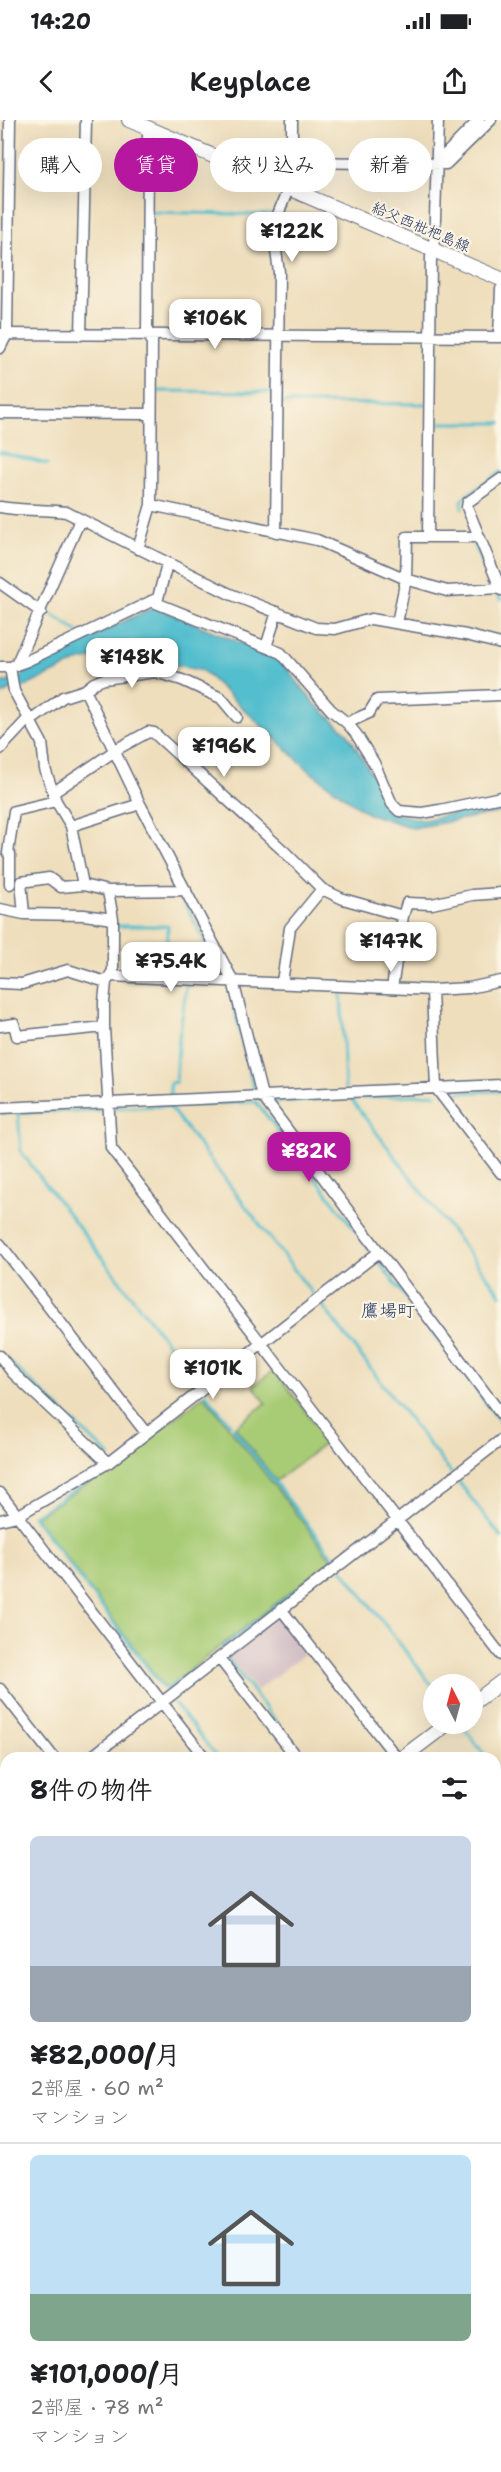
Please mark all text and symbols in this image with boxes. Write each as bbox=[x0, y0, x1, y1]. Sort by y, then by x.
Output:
text: 14:20 bbox=[30, 7, 91, 36]
text: Keyplace bbox=[190, 63, 311, 100]
icon: back bbox=[30, 65, 63, 98]
icon: share bbox=[438, 65, 471, 98]
chip: 購入 bbox=[18, 138, 102, 192]
chip: 賃貸 bbox=[114, 138, 198, 192]
chip: 絞り込み bbox=[210, 138, 336, 192]
chip: 新着 bbox=[348, 138, 432, 192]
street label: 給父西枇杷島線 bbox=[369, 197, 473, 257]
pin: ¥122K bbox=[250, 212, 334, 263]
text: ¥122K bbox=[260, 218, 324, 244]
pin: ¥106K bbox=[173, 299, 257, 350]
text: ¥106K bbox=[183, 305, 247, 331]
pin: ¥148K bbox=[90, 638, 174, 689]
text: ¥148K bbox=[100, 644, 164, 670]
pin: ¥196K bbox=[182, 727, 266, 778]
text: ¥196K bbox=[192, 733, 256, 759]
pin: ¥147K bbox=[349, 922, 433, 973]
text: ¥147K bbox=[359, 928, 423, 954]
pin: ¥75.4K bbox=[122, 942, 220, 993]
text: ¥75.4K bbox=[135, 948, 207, 974]
pin: ¥82K bbox=[273, 1132, 345, 1183]
text: ¥82K bbox=[281, 1138, 337, 1164]
district label: 鷹場町 bbox=[361, 1299, 415, 1323]
pin: ¥101K bbox=[171, 1349, 255, 1400]
text: ¥101K bbox=[184, 1355, 242, 1381]
north arrow bbox=[423, 1674, 483, 1734]
map controls bbox=[423, 1674, 483, 1734]
text: 8件の物件 bbox=[30, 1772, 152, 1807]
icon: filters bbox=[438, 1772, 471, 1805]
icon: home bbox=[197, 1875, 305, 1983]
text: ¥82,000/月 bbox=[30, 2037, 181, 2072]
text: 2部屋 · 60 m² bbox=[30, 2075, 164, 2101]
text: マンション bbox=[30, 2104, 129, 2130]
icon: home bbox=[197, 2194, 305, 2302]
text: ¥101,000/月 bbox=[30, 2356, 184, 2391]
text: 2部屋 · 78 m² bbox=[30, 2394, 164, 2420]
text: マンション bbox=[30, 2423, 129, 2449]

